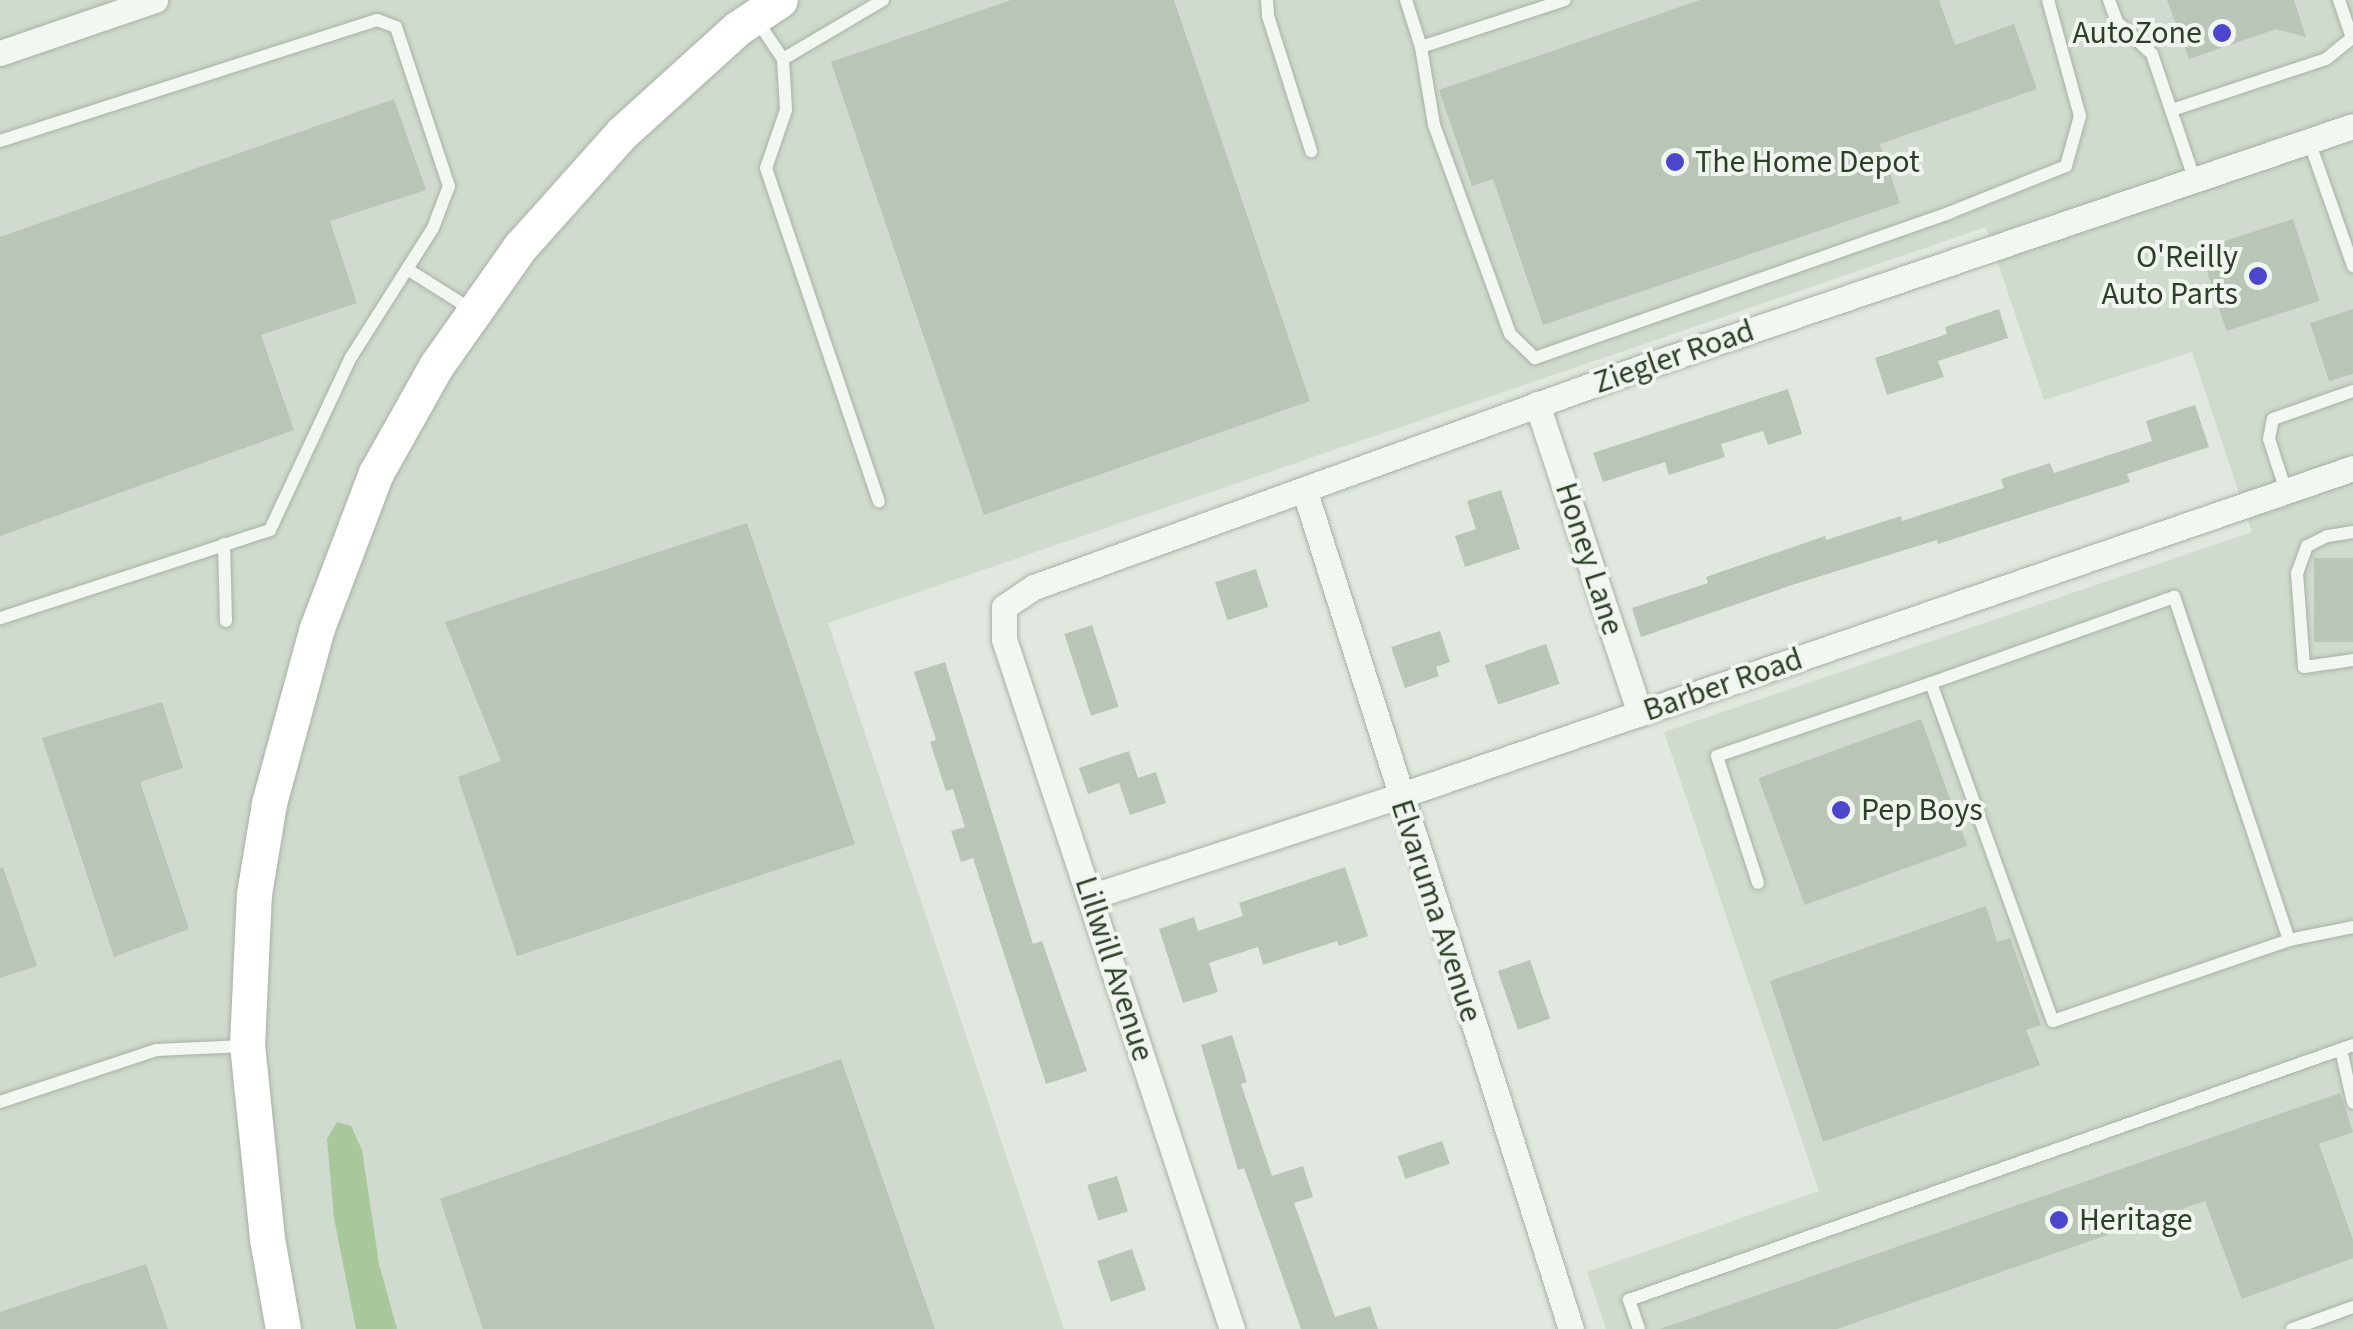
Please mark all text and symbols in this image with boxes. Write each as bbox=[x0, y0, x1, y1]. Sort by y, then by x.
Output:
place label: AutoZone bbox=[2072, 14, 2202, 52]
marker: AutoZone bbox=[2211, 22, 2233, 44]
place label: The Home Depot bbox=[1695, 143, 1920, 181]
marker: The Home Depot bbox=[1664, 151, 1686, 173]
place label: O'Reilly Auto Parts bbox=[2101, 239, 2238, 314]
marker: O'Reilly Auto Parts bbox=[2247, 265, 2269, 287]
street label: Ziegler Road bbox=[1589, 312, 1759, 402]
street label: Honey Lane bbox=[1546, 478, 1632, 640]
street label: Barber Road bbox=[1638, 640, 1808, 730]
place label: Pep Boys bbox=[1861, 791, 1983, 829]
street label: Elvaruma Avenue bbox=[1382, 795, 1490, 1027]
marker: Pep Boys bbox=[1830, 799, 1852, 821]
street label: Lillwill Avenue bbox=[1066, 872, 1162, 1066]
place label: Heritage bbox=[2079, 1201, 2193, 1239]
marker: Heritage bbox=[2048, 1209, 2070, 1231]

